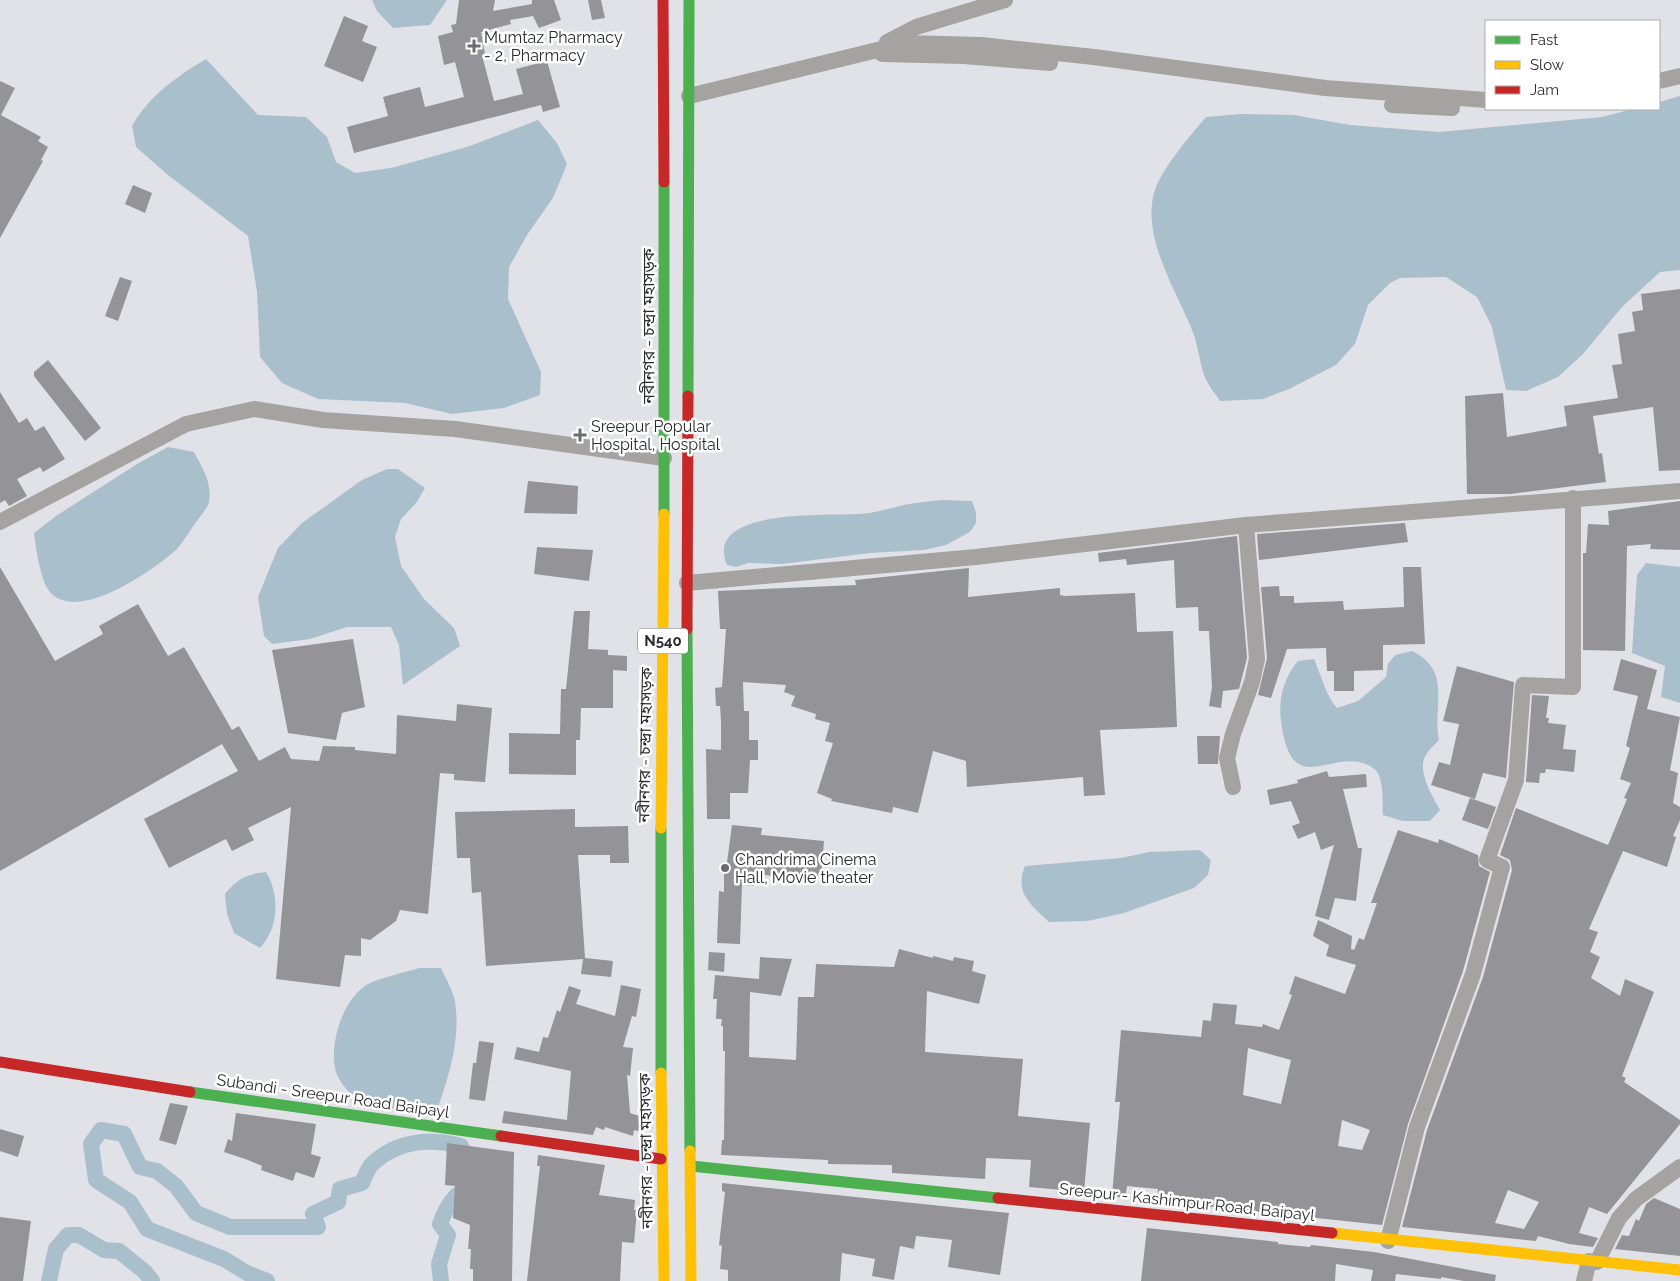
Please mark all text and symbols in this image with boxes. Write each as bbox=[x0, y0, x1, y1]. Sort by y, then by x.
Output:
legend bbox=[1485, 20, 1660, 110]
place label: Mumtaz Pharmacy - 2, Pharmacy bbox=[484, 28, 623, 65]
text: Fast bbox=[1530, 31, 1558, 49]
marker: Mumtaz Pharmacy - 2, Pharmacy bbox=[468, 40, 480, 52]
text: Slow bbox=[1530, 56, 1564, 74]
text: Jam bbox=[1530, 81, 1559, 99]
street label: নবীনগর - চন্দ্রা মহাসড়ক bbox=[639, 247, 658, 405]
place label: Sreepur Popular Hospital, Hospital bbox=[591, 417, 721, 454]
marker: Sreepur Popular Hospital, Hospital bbox=[573, 428, 587, 442]
road number: N540 bbox=[638, 628, 688, 654]
street label: নবীনগর - চন্দ্রা মহাসড়ক bbox=[634, 666, 656, 824]
place label: Chandrima Cinema Hall, Movie theater bbox=[735, 850, 877, 887]
marker: Chandrima Cinema Hall, Movie theater bbox=[719, 862, 731, 874]
street label: Subandi - Sreepur Road Baipayl bbox=[215, 1070, 451, 1122]
street label: নবীনগর - চন্দ্রা মহাসড়ক bbox=[635, 1072, 657, 1230]
street label: Sreepur - Kashimpur Road, Baipayl bbox=[1058, 1179, 1316, 1225]

